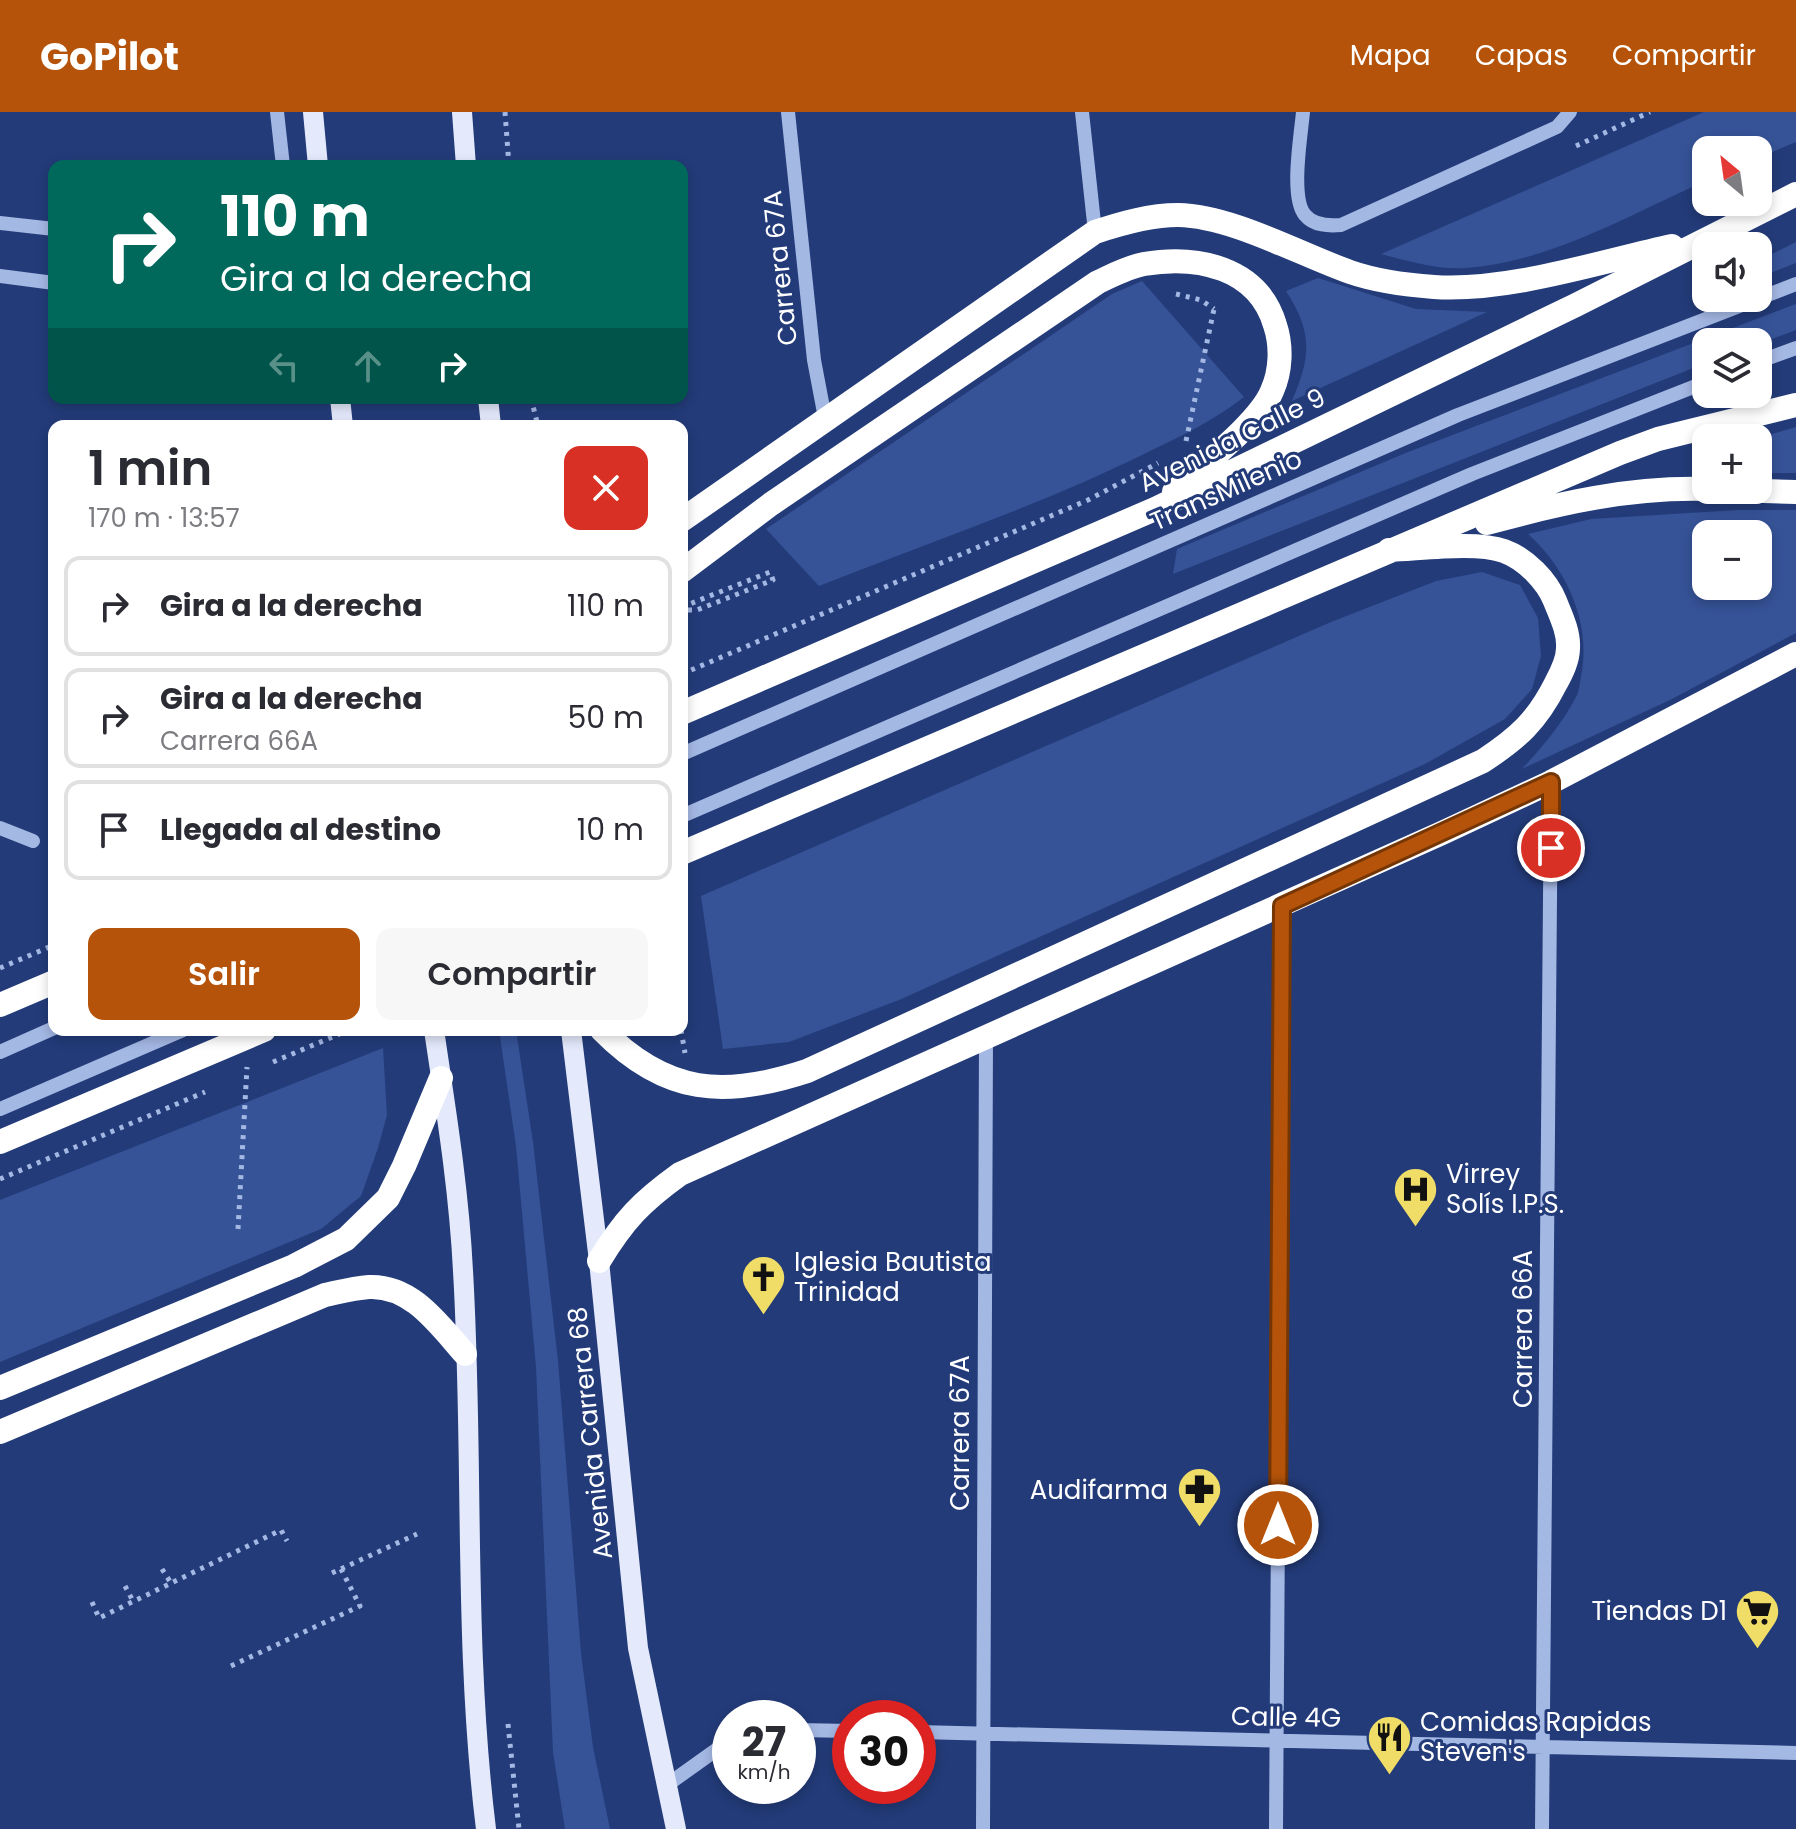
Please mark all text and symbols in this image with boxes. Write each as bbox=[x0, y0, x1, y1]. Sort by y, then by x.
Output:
text: GoPilot bbox=[40, 30, 179, 83]
text: Mapa bbox=[1350, 36, 1431, 75]
text: Capas bbox=[1475, 36, 1568, 75]
text: Compartir bbox=[1612, 36, 1756, 75]
north arrow bbox=[1692, 136, 1772, 216]
map controls bbox=[1692, 136, 1772, 600]
text: 110 m bbox=[220, 177, 370, 256]
street label: Carrera 67A bbox=[754, 189, 806, 347]
icon: right bbox=[88, 192, 192, 296]
button: sound bbox=[1692, 232, 1772, 312]
text: Gira a la derecha bbox=[220, 253, 533, 304]
button: layers bbox=[1692, 328, 1772, 408]
icon: left bbox=[262, 344, 306, 388]
icon: ahead bbox=[346, 344, 390, 388]
icon: right bbox=[430, 344, 474, 388]
street label: Avenida Calle 9 bbox=[1133, 379, 1331, 501]
button: + bbox=[1692, 424, 1772, 504]
text: 1 min bbox=[88, 435, 212, 502]
street label: TransMilenio bbox=[1144, 441, 1308, 539]
button: close bbox=[564, 446, 648, 530]
text: 170 m · 13:57 bbox=[88, 500, 240, 536]
button: − bbox=[1692, 520, 1772, 600]
icon: right bbox=[92, 584, 136, 628]
text: Gira a la derecha bbox=[160, 584, 423, 627]
text: 110 m bbox=[567, 584, 644, 627]
text: Gira a la derecha bbox=[160, 677, 423, 720]
icon: right bbox=[92, 696, 136, 740]
text: 50 m bbox=[567, 696, 644, 739]
text: Carrera 66A bbox=[160, 723, 318, 759]
icon: arrive bbox=[92, 808, 136, 852]
text: Llegada al destino bbox=[160, 808, 441, 851]
text: 10 m bbox=[577, 808, 644, 851]
pin bbox=[1517, 814, 1585, 882]
icon: arrive bbox=[1529, 826, 1573, 870]
button: Salir bbox=[88, 928, 360, 1020]
button: Compartir bbox=[376, 928, 648, 1020]
place label: Virrey Solís I.P.S. bbox=[1446, 1156, 1564, 1222]
hospital icon: Virrey Solís I.P.S. bbox=[1391, 1165, 1439, 1228]
place label: Iglesia Bautista Trinidad bbox=[794, 1244, 992, 1310]
street label: Carrera 66A bbox=[1505, 1250, 1541, 1408]
church icon: Iglesia Bautista Trinidad bbox=[739, 1253, 787, 1316]
street label: Avenida Carrera 68 bbox=[559, 1305, 621, 1561]
street label: Carrera 67A bbox=[942, 1355, 978, 1511]
pharmacy icon: Audifarma bbox=[1175, 1466, 1223, 1529]
place label: Audifarma bbox=[1030, 1472, 1168, 1508]
position arrow bbox=[1236, 1483, 1320, 1567]
supermarket icon: Tiendas D1 bbox=[1734, 1587, 1782, 1650]
place label: Tiendas D1 bbox=[1591, 1593, 1727, 1629]
street label: Calle 4G bbox=[1231, 1698, 1341, 1736]
speed limit sign: 30 bbox=[832, 1700, 936, 1804]
place label: Comidas Rapidas Steven's bbox=[1420, 1704, 1652, 1770]
restaurant icon: Comidas Rapidas Steven's bbox=[1365, 1713, 1413, 1776]
text: 27 bbox=[742, 1714, 786, 1770]
text: km/h bbox=[737, 1758, 791, 1786]

